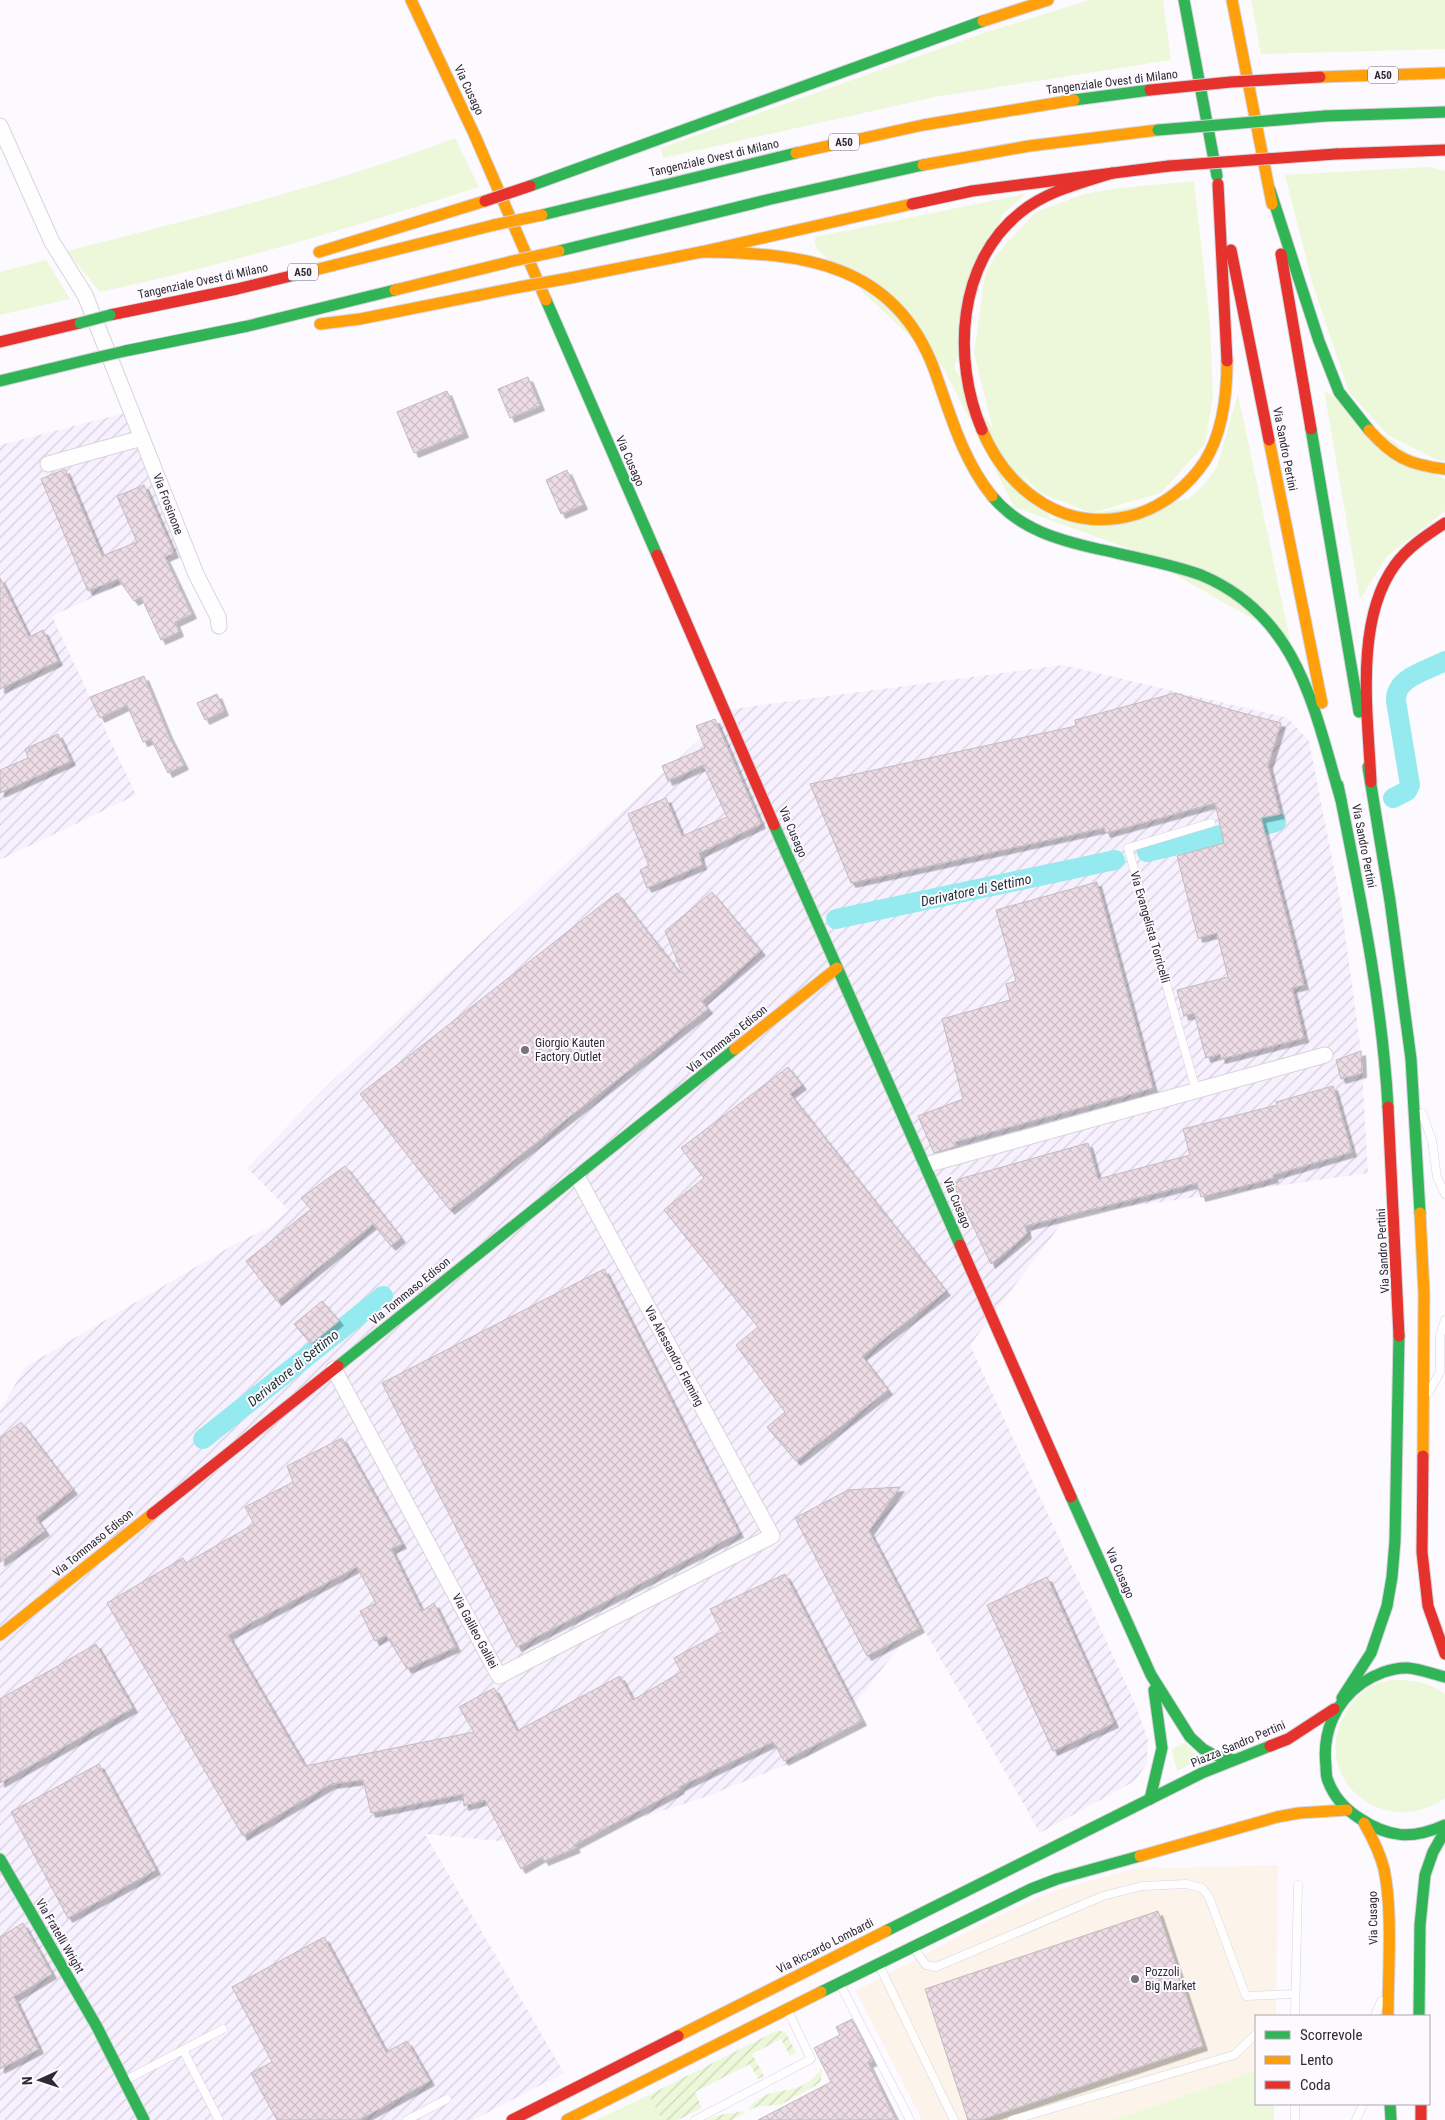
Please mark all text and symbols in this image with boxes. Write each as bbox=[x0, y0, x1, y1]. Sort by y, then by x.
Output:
street label: Via Cusago bbox=[451, 63, 487, 117]
road number: A50 bbox=[1368, 66, 1398, 84]
street label: Tangenziale Ovest di Milano bbox=[1045, 67, 1179, 97]
road number: A50 bbox=[829, 134, 859, 150]
street label: Tangenziale Ovest di Milano bbox=[648, 136, 780, 180]
street label: Tangenziale Ovest di Milano bbox=[137, 260, 269, 302]
road number: A50 bbox=[288, 264, 318, 280]
street label: Via Sandro Pertini bbox=[1270, 406, 1300, 492]
street label: Via Cusago bbox=[613, 434, 647, 488]
street label: Via Frosinone bbox=[150, 471, 186, 537]
street label: Via Sandro Pertini bbox=[1349, 803, 1379, 889]
street label: Via Cusago bbox=[776, 805, 810, 859]
street label: Via Evangelista Torricelli bbox=[1127, 869, 1173, 985]
water label: Derivatore di Settimo bbox=[919, 870, 1033, 910]
street label: Via Tommaso Edison bbox=[684, 1002, 770, 1076]
place label: Giorgio Kauten Factory Outlet bbox=[535, 1036, 605, 1064]
marker: Giorgio Kauten Factory Outlet bbox=[519, 1044, 531, 1056]
street label: Via Cusago bbox=[940, 1176, 974, 1230]
street label: Via Sandro Pertini bbox=[1374, 1208, 1392, 1294]
street label: Via Tommaso Edison bbox=[367, 1254, 453, 1328]
street label: Via Alessandro Fleming bbox=[642, 1303, 706, 1409]
water label: Derivatore di Settimo bbox=[244, 1326, 342, 1410]
street label: Via Tommaso Edison bbox=[50, 1506, 136, 1580]
street label: Via Cusago bbox=[1103, 1546, 1137, 1600]
street label: Via Galileo Galilei bbox=[449, 1591, 501, 1671]
street label: Piazza Sandro Pertini bbox=[1189, 1718, 1287, 1770]
street label: Via Cusago bbox=[1366, 1891, 1380, 1945]
street label: Via Fratelli Wright bbox=[33, 1896, 87, 1976]
street label: Via Riccardo Lombardi bbox=[774, 1915, 876, 1977]
place label: Pozzoli Big Market bbox=[1145, 1965, 1196, 1993]
marker: Pozzoli Big Market bbox=[1129, 1973, 1141, 1985]
legend bbox=[1255, 2015, 1430, 2105]
text: Scorrevole bbox=[1300, 2026, 1362, 2044]
text: Lento bbox=[1300, 2051, 1333, 2069]
north arrow bbox=[15, 2055, 65, 2105]
text: N bbox=[19, 2076, 35, 2085]
text: Coda bbox=[1300, 2076, 1331, 2094]

